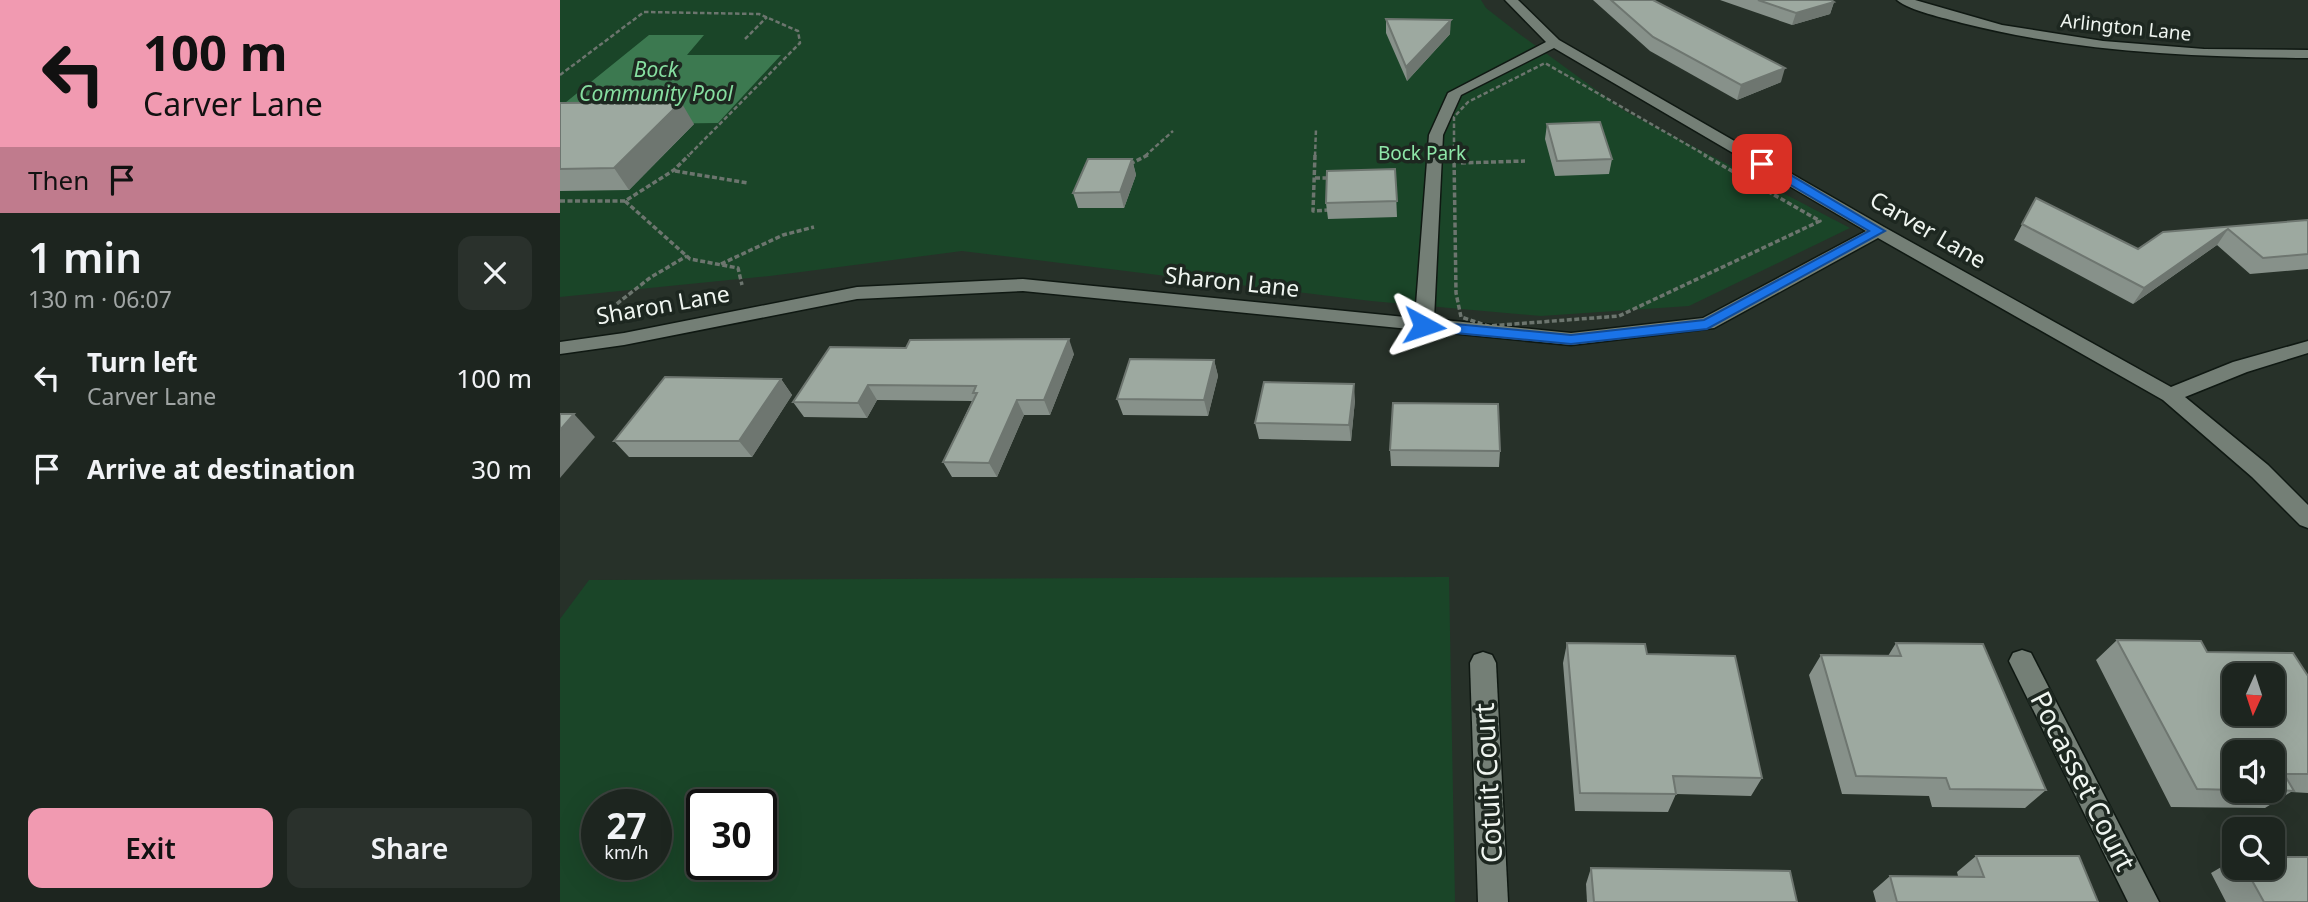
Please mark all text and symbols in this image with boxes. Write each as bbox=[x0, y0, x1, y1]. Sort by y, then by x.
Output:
street label: Arlington Lane bbox=[2059, 7, 2193, 47]
text: 100 m bbox=[143, 19, 288, 85]
icon: left bbox=[28, 28, 119, 119]
water label: Bock Community Pool bbox=[579, 55, 733, 107]
text: Carver Lane bbox=[143, 82, 323, 125]
pin bbox=[1732, 134, 1792, 194]
park label: Bock Park bbox=[1378, 140, 1466, 166]
icon: arrive bbox=[1743, 145, 1781, 183]
icon: arrive bbox=[103, 161, 141, 199]
text: Then bbox=[28, 162, 89, 198]
street label: Carver Lane bbox=[1865, 183, 1992, 275]
text: 1 min bbox=[28, 228, 142, 285]
button: close bbox=[458, 236, 532, 310]
street label: Sharon Lane bbox=[1163, 258, 1301, 304]
street label: Sharon Lane bbox=[594, 277, 732, 331]
text: 130 m · 06:07 bbox=[28, 283, 172, 315]
position arrow bbox=[1387, 289, 1461, 363]
text: Turn left bbox=[87, 344, 198, 380]
icon: left bbox=[28, 359, 66, 397]
text: 100 m bbox=[456, 360, 532, 396]
text: Carver Lane bbox=[87, 380, 216, 412]
icon: arrive bbox=[28, 450, 66, 488]
text: Arrive at destination bbox=[87, 451, 356, 487]
text: 30 m bbox=[471, 451, 532, 487]
north arrow bbox=[2222, 663, 2286, 726]
map controls bbox=[2222, 663, 2285, 880]
street label: Pocasset Court bbox=[2022, 684, 2145, 877]
street label: Cotuit Court bbox=[1464, 702, 1510, 864]
button: sound bbox=[2222, 740, 2285, 803]
speed limit sign: 30 bbox=[686, 789, 777, 880]
text: 27 bbox=[606, 802, 647, 849]
button: Exit bbox=[28, 808, 273, 888]
button: Share bbox=[287, 808, 532, 888]
button: search bbox=[2222, 817, 2285, 880]
text: km/h bbox=[604, 840, 649, 864]

